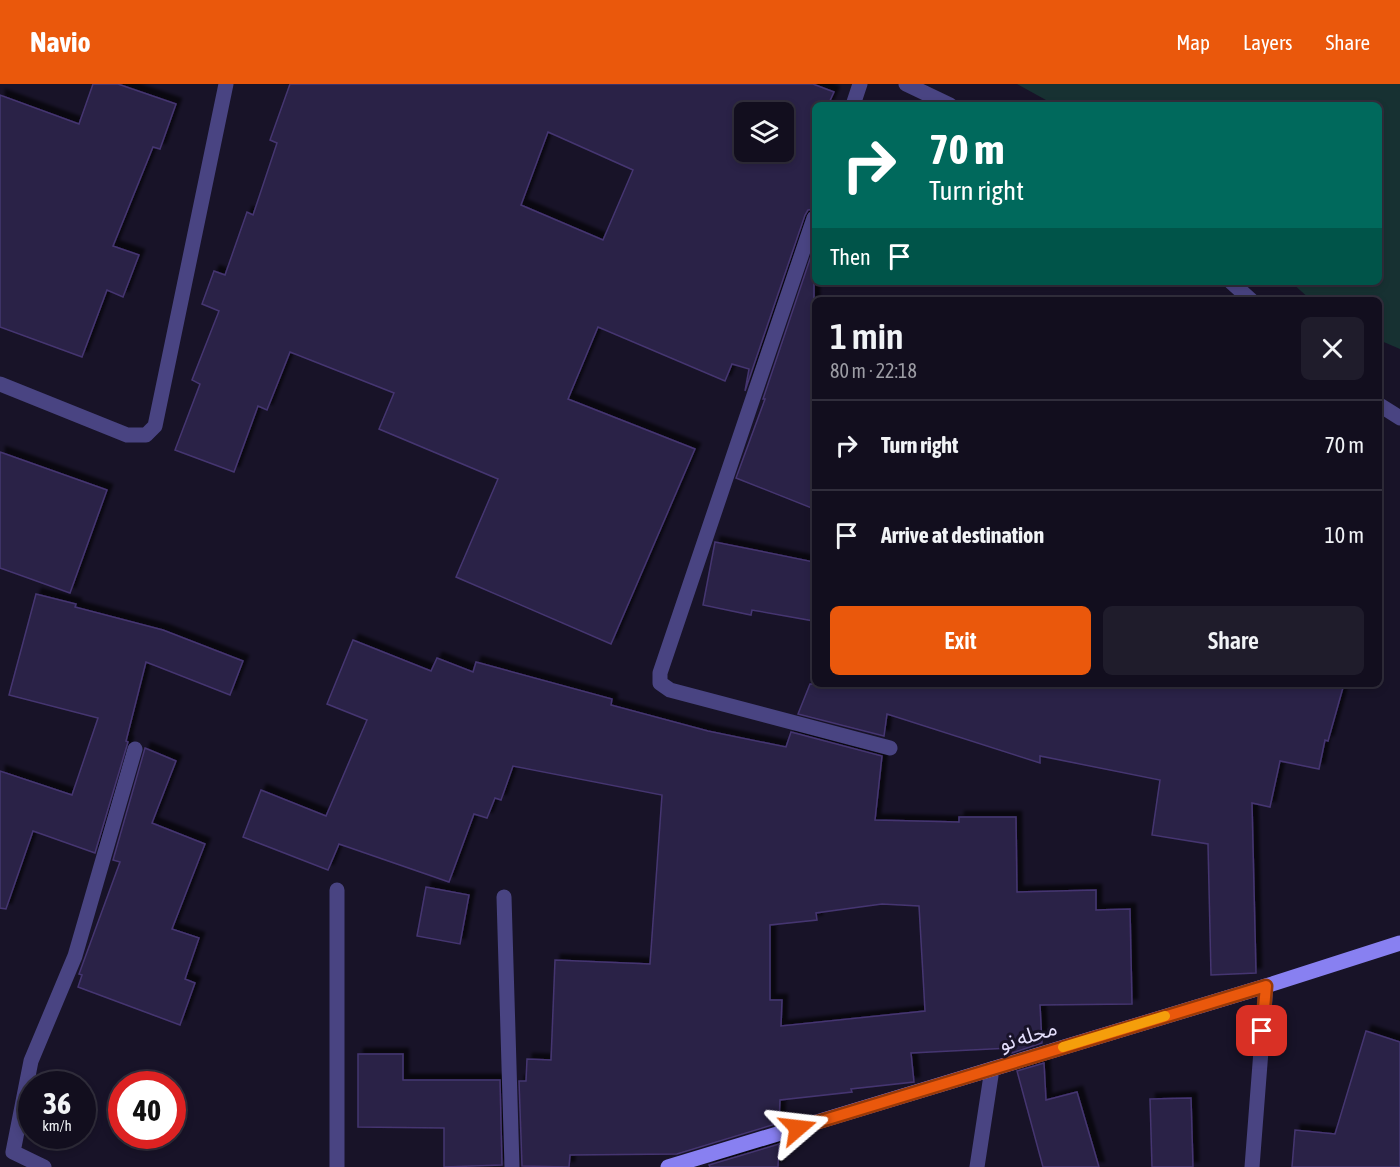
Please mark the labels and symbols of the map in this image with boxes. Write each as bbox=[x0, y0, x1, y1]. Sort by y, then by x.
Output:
pin bbox=[1236, 1005, 1287, 1056]
street label: محله نو bbox=[996, 1015, 1060, 1056]
speed limit sign: 40 bbox=[108, 1071, 186, 1149]
position arrow bbox=[766, 1096, 830, 1160]

